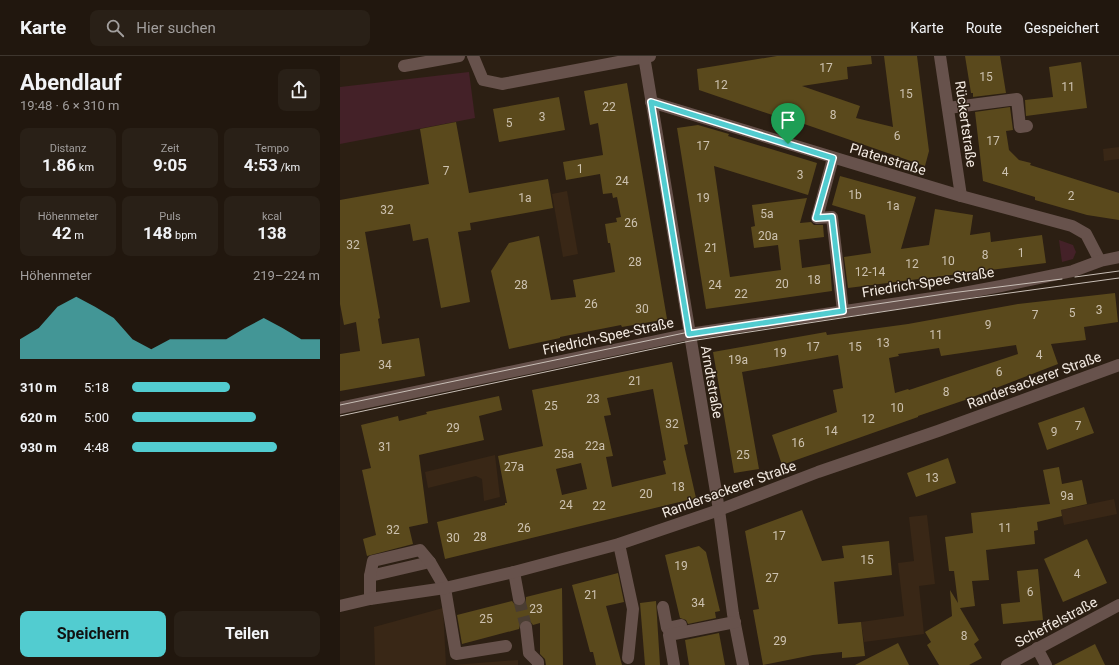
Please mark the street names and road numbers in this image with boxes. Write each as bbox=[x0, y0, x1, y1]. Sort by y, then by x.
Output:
street label: Rückertstraße bbox=[952, 80, 980, 168]
street label: Platenstraße bbox=[848, 140, 928, 178]
street label: Friedrich-Spee-Straße bbox=[861, 264, 995, 300]
street label: Friedrich-Spee-Straße bbox=[541, 314, 675, 358]
street label: Arndtstraße bbox=[698, 344, 726, 420]
street label: Randersackerer Straße bbox=[965, 348, 1103, 412]
street label: Randersackerer Straße bbox=[660, 457, 798, 521]
street label: Scheffelstraße bbox=[1012, 594, 1100, 650]

